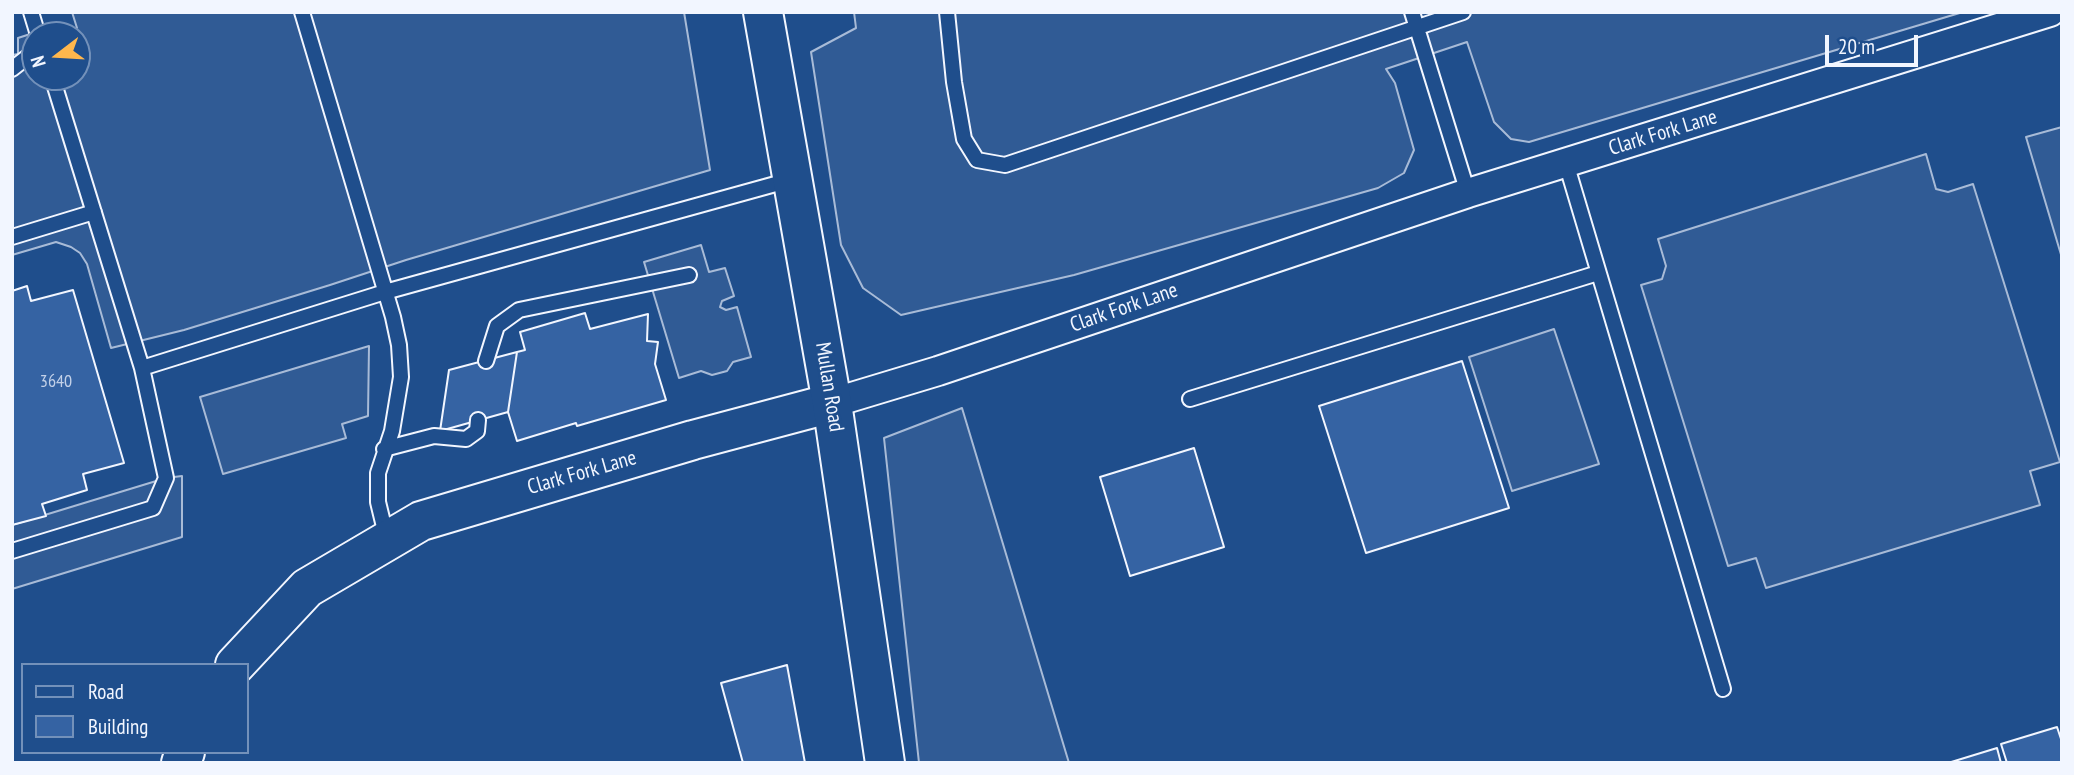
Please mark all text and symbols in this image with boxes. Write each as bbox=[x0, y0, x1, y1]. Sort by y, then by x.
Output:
north arrow bbox=[21, 21, 91, 91]
scale bar bbox=[1829, 21, 1922, 65]
text: 20 m bbox=[1838, 33, 1875, 60]
text: N bbox=[25, 53, 51, 70]
street label: Clark Fork Lane bbox=[1606, 105, 1720, 161]
street label: Clark Fork Lane bbox=[1067, 278, 1181, 338]
street label: Mullan Road bbox=[810, 340, 848, 434]
house number: 3640 bbox=[40, 371, 72, 393]
street label: Clark Fork Lane bbox=[525, 445, 639, 501]
legend bbox=[21, 663, 248, 754]
text: Road bbox=[88, 678, 124, 705]
text: Building bbox=[88, 713, 148, 740]

